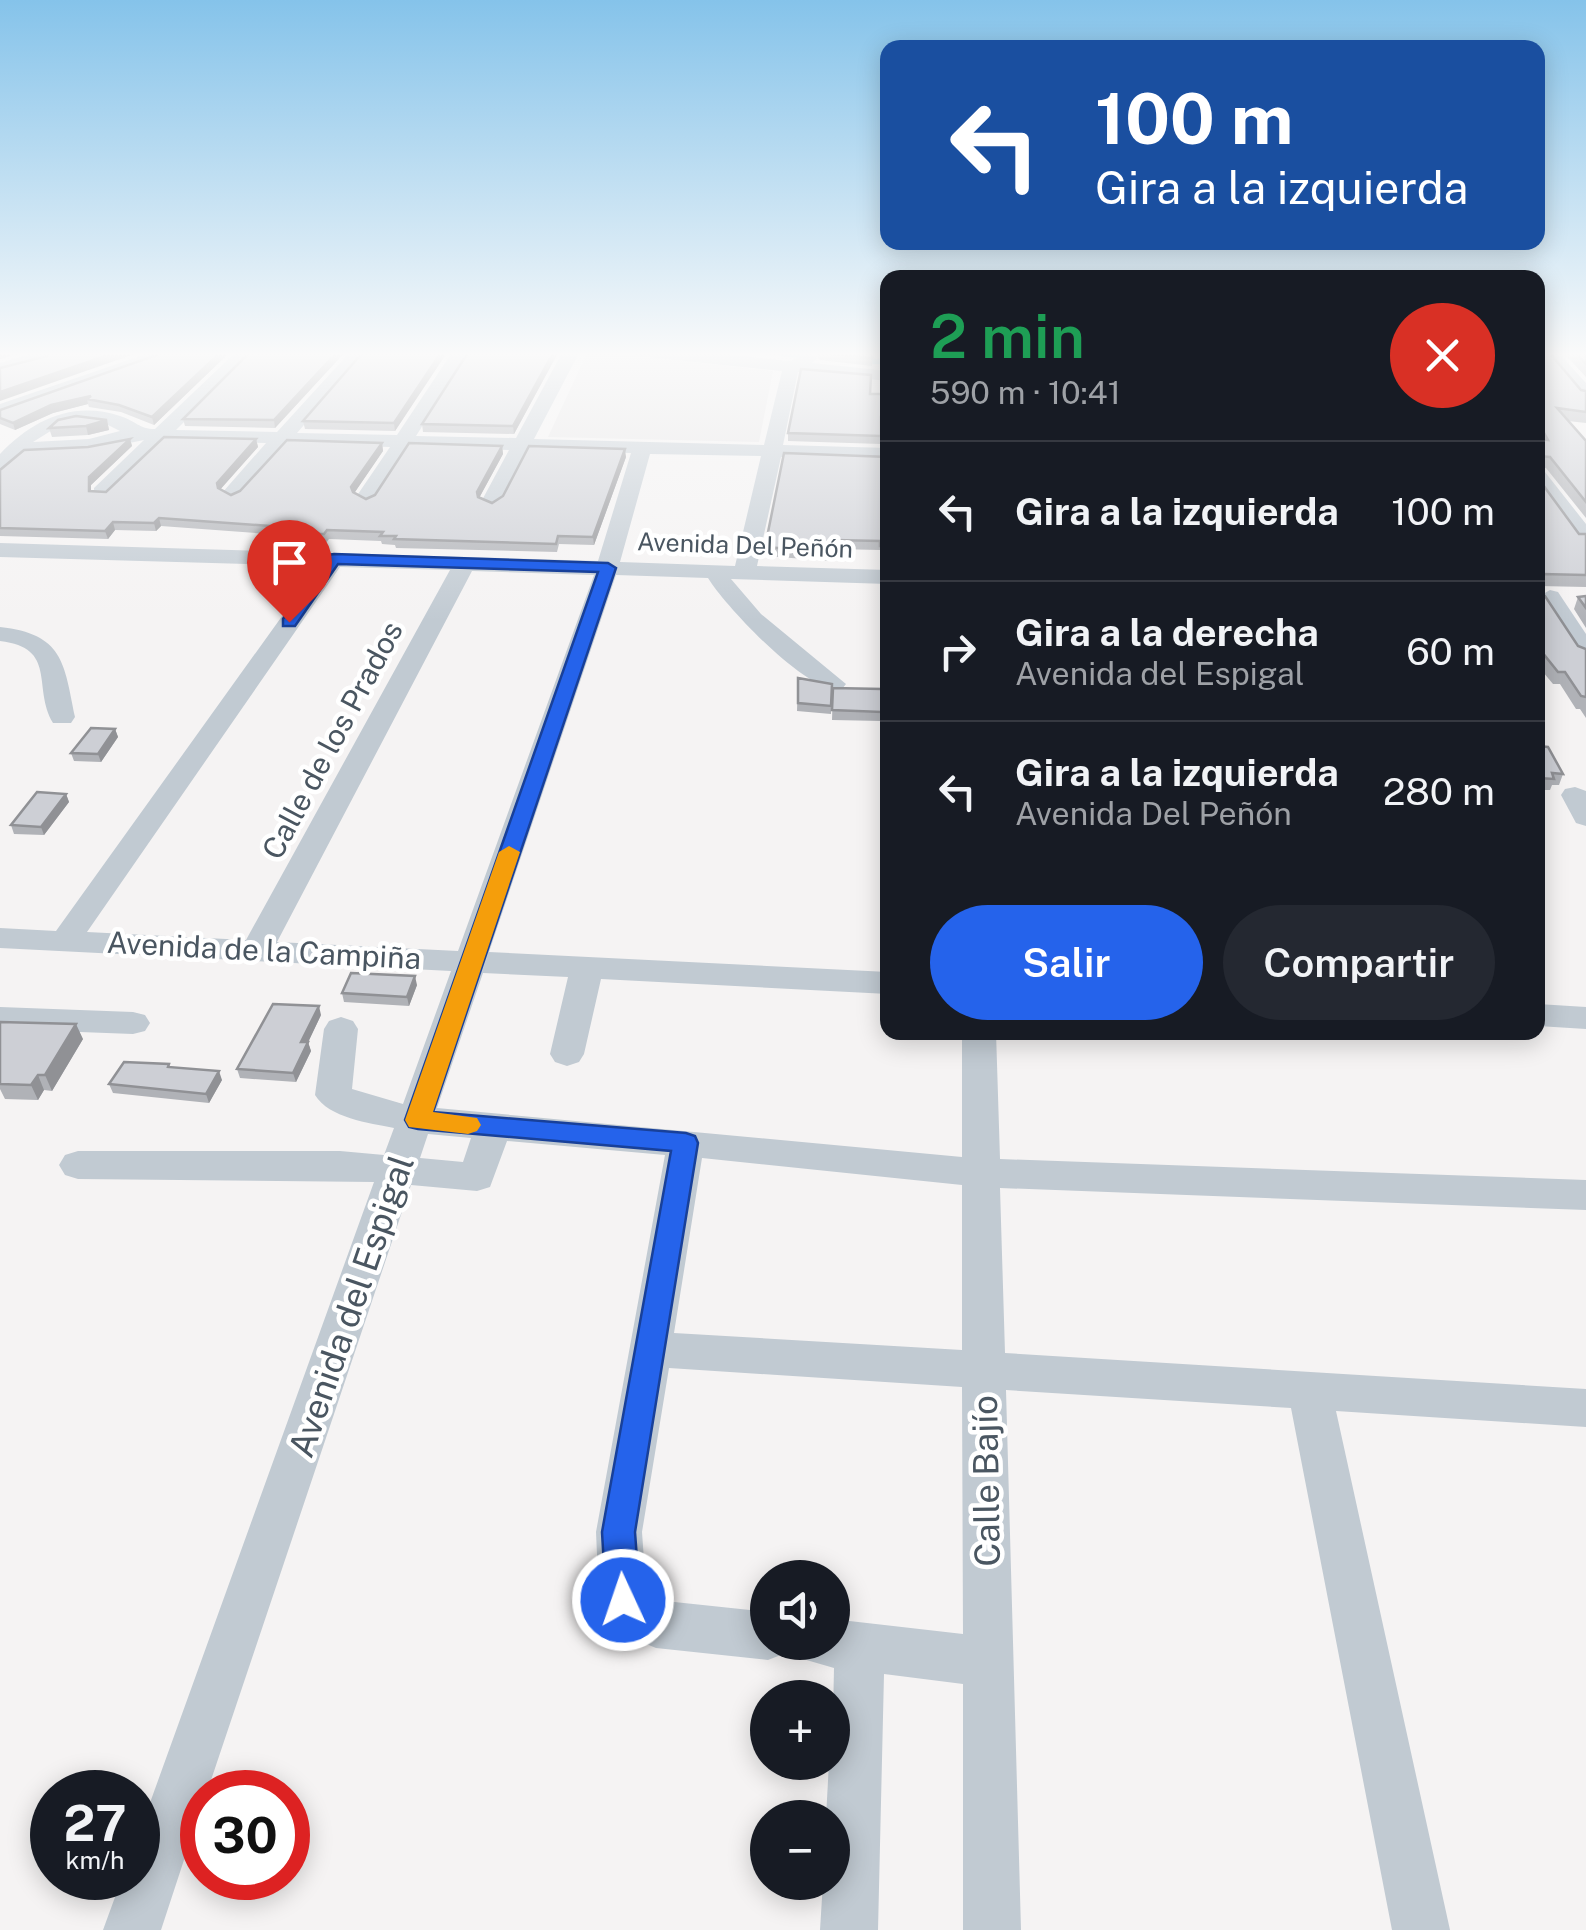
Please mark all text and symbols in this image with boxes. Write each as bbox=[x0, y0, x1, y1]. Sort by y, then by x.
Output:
text: 100 m bbox=[1095, 77, 1293, 160]
icon: left bbox=[930, 80, 1060, 210]
text: Gira a la izquierda bbox=[1095, 161, 1468, 214]
text: 2 min bbox=[930, 301, 1085, 372]
button: close bbox=[1390, 303, 1495, 408]
text: 590 m · 10:41 bbox=[930, 374, 1121, 411]
icon: left bbox=[930, 484, 985, 539]
text: Gira a la izquierda bbox=[1015, 489, 1339, 534]
text: 100 m bbox=[1391, 489, 1495, 534]
pin bbox=[247, 520, 332, 623]
street label: Avenida Del Peñón bbox=[636, 526, 854, 564]
icon: arrive bbox=[262, 535, 317, 590]
text: Gira a la derecha bbox=[1015, 610, 1319, 655]
street label: Calle de los Prados bbox=[254, 615, 410, 865]
icon: right bbox=[930, 624, 985, 679]
text: 60 m bbox=[1406, 629, 1495, 674]
text: Avenida del Espigal bbox=[1015, 655, 1304, 692]
text: Gira a la izquierda bbox=[1015, 750, 1339, 795]
icon: left bbox=[930, 764, 985, 819]
text: 280 m bbox=[1383, 769, 1495, 814]
text: Avenida Del Peñón bbox=[1015, 795, 1292, 832]
button: Salir bbox=[930, 905, 1203, 1020]
button: Compartir bbox=[1223, 905, 1495, 1020]
street label: Avenida de la Campiña bbox=[106, 924, 422, 976]
street label: Avenida del Espigal bbox=[280, 1150, 422, 1462]
street label: Calle Bajío bbox=[964, 1395, 1008, 1567]
position arrow bbox=[571, 1548, 675, 1652]
map controls bbox=[750, 1560, 850, 1900]
button: sound bbox=[750, 1560, 850, 1660]
button: + bbox=[750, 1680, 850, 1780]
speed limit sign: 30 bbox=[180, 1770, 310, 1900]
text: 27 bbox=[63, 1793, 127, 1852]
button: − bbox=[750, 1800, 850, 1900]
text: km/h bbox=[66, 1845, 124, 1875]

